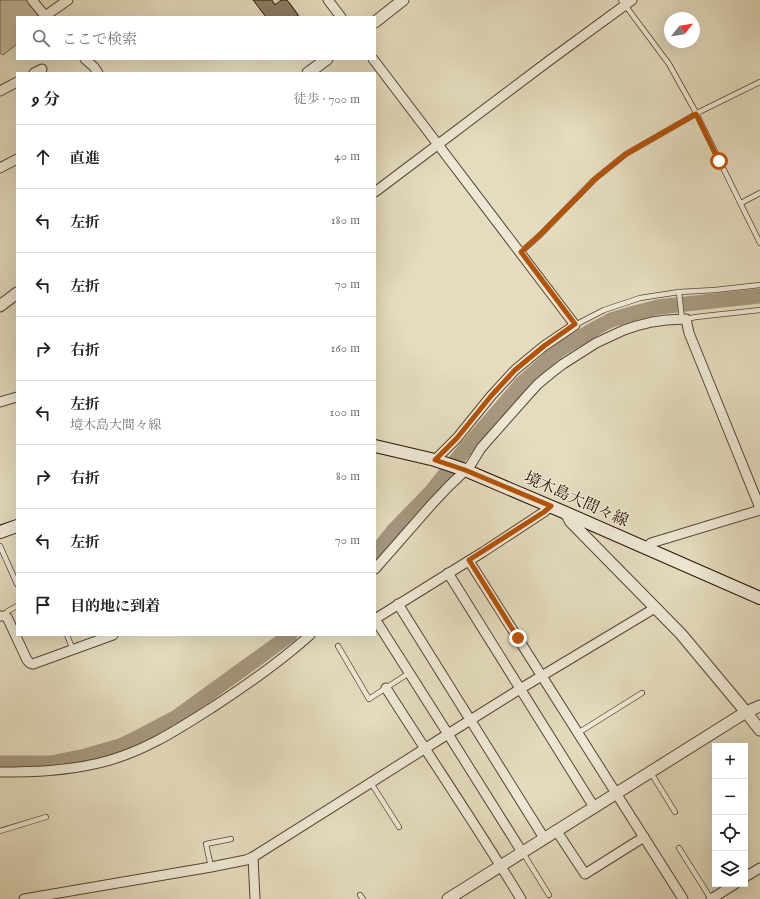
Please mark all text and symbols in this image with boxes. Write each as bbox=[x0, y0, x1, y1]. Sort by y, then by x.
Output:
north arrow bbox=[664, 12, 700, 48]
search box bbox=[16, 16, 376, 60]
icon: search bbox=[30, 27, 52, 49]
text: ここで検索 bbox=[62, 30, 137, 49]
text: 9 分 bbox=[32, 90, 60, 111]
text: 徒歩 · 700 m bbox=[294, 91, 360, 108]
icon: ahead bbox=[32, 146, 54, 168]
text: 40 m bbox=[334, 148, 360, 165]
text: 直進 bbox=[70, 149, 100, 168]
route start bbox=[710, 152, 728, 170]
icon: left bbox=[32, 210, 54, 232]
text: 180 m bbox=[331, 212, 360, 229]
text: 左折 bbox=[70, 213, 100, 232]
icon: left bbox=[32, 274, 54, 296]
text: 70 m bbox=[335, 276, 360, 293]
text: 左折 bbox=[70, 277, 100, 296]
icon: right bbox=[32, 338, 54, 360]
text: 160 m bbox=[330, 340, 360, 357]
text: 右折 bbox=[70, 341, 100, 360]
text: 左折 bbox=[70, 395, 100, 414]
icon: left bbox=[32, 402, 54, 424]
text: 100 m bbox=[330, 404, 360, 421]
text: 境木島大間々線 bbox=[70, 417, 161, 434]
icon: right bbox=[32, 466, 54, 488]
text: 80 m bbox=[336, 468, 360, 485]
street label: 境木島大間々線 bbox=[521, 468, 631, 532]
text: 右折 bbox=[70, 469, 100, 488]
icon: left bbox=[32, 530, 54, 552]
text: 70 m bbox=[335, 532, 360, 549]
text: 左折 bbox=[70, 533, 100, 552]
icon: arrive bbox=[32, 594, 54, 616]
text: 目的地に到着 bbox=[70, 597, 160, 616]
route end bbox=[509, 629, 527, 647]
map controls bbox=[712, 743, 748, 887]
button: + bbox=[712, 743, 748, 779]
button: − bbox=[712, 779, 748, 815]
button: locate bbox=[712, 815, 748, 851]
button: layers bbox=[712, 851, 748, 887]

